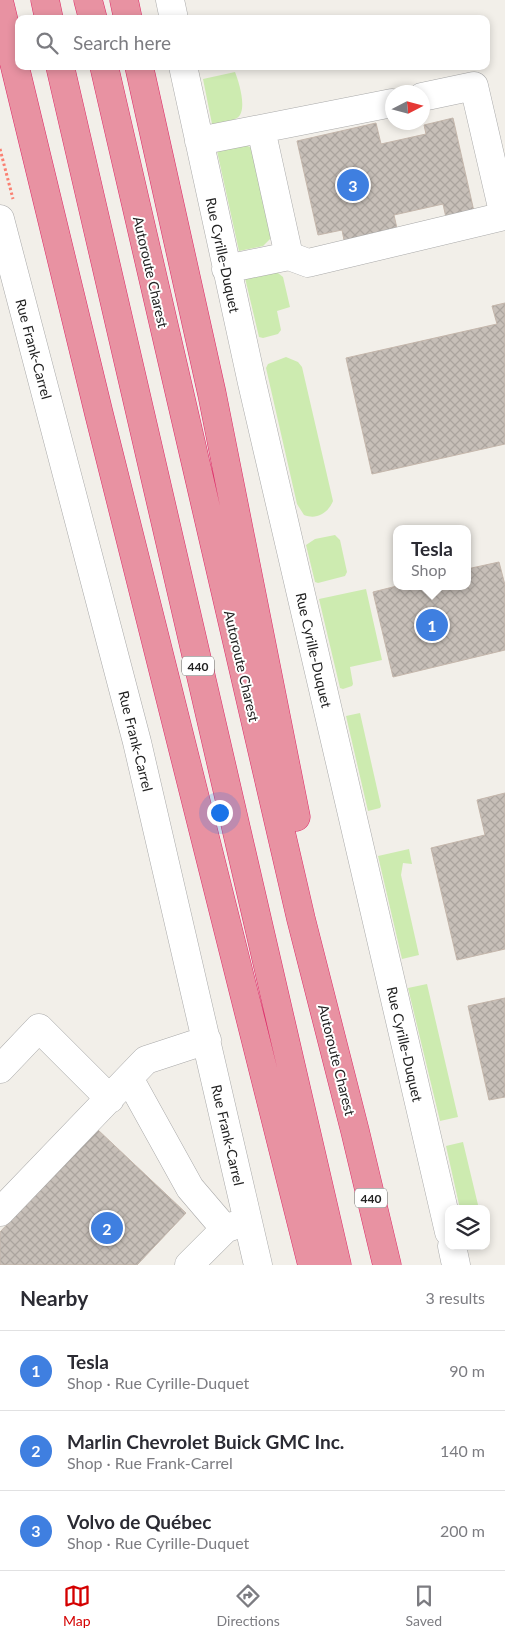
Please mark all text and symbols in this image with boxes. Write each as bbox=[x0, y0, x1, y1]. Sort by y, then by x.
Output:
search box bbox=[15, 15, 490, 70]
icon: search bbox=[33, 29, 61, 57]
text: Search here bbox=[73, 31, 171, 54]
north arrow bbox=[385, 85, 430, 130]
pin: 3 bbox=[337, 166, 369, 204]
street label: Rue Cyrille-Duquet bbox=[202, 196, 244, 314]
street label: Autoroute Charest bbox=[130, 215, 172, 329]
street label: Rue Frank-Carrel bbox=[12, 297, 56, 401]
popup bbox=[393, 525, 471, 590]
text: Tesla bbox=[411, 537, 453, 560]
text: Shop bbox=[411, 560, 447, 579]
street label: Rue Cyrille-Duquet bbox=[292, 591, 336, 709]
pin: 1 bbox=[416, 606, 448, 644]
street label: Autoroute Charest bbox=[221, 609, 263, 723]
road number: 440 bbox=[182, 656, 214, 676]
street label: Rue Frank-Carrel bbox=[115, 689, 157, 793]
your location bbox=[207, 800, 233, 826]
street label: Rue Cyrille-Duquet bbox=[383, 985, 427, 1103]
street label: Autoroute Charest bbox=[315, 1003, 359, 1117]
street label: Rue Frank-Carrel bbox=[208, 1083, 248, 1187]
road number: 440 bbox=[355, 1188, 387, 1208]
map controls bbox=[445, 1205, 490, 1250]
button: layers bbox=[445, 1205, 490, 1250]
pin: 2 bbox=[91, 1209, 123, 1247]
text: Nearby bbox=[20, 1285, 88, 1310]
text: 3 results bbox=[425, 1288, 485, 1307]
text: Tesla bbox=[67, 1350, 109, 1373]
text: 1 bbox=[31, 1361, 41, 1380]
text: 90 m bbox=[449, 1361, 485, 1380]
text: Shop · Rue Cyrille-Duquet bbox=[67, 1373, 249, 1392]
text: Marlin Chevrolet Buick GMC Inc. bbox=[67, 1430, 344, 1453]
text: 2 bbox=[31, 1441, 41, 1460]
text: 140 m bbox=[440, 1441, 485, 1460]
text: Shop · Rue Frank-Carrel bbox=[67, 1453, 233, 1472]
text: Volvo de Québec bbox=[67, 1510, 211, 1533]
text: 3 bbox=[31, 1521, 41, 1540]
text: 200 m bbox=[440, 1521, 485, 1540]
text: Shop · Rue Cyrille-Duquet bbox=[67, 1533, 249, 1552]
tab: Map bbox=[63, 1582, 91, 1629]
tab: Directions bbox=[217, 1582, 280, 1629]
tab: Saved bbox=[406, 1582, 442, 1629]

